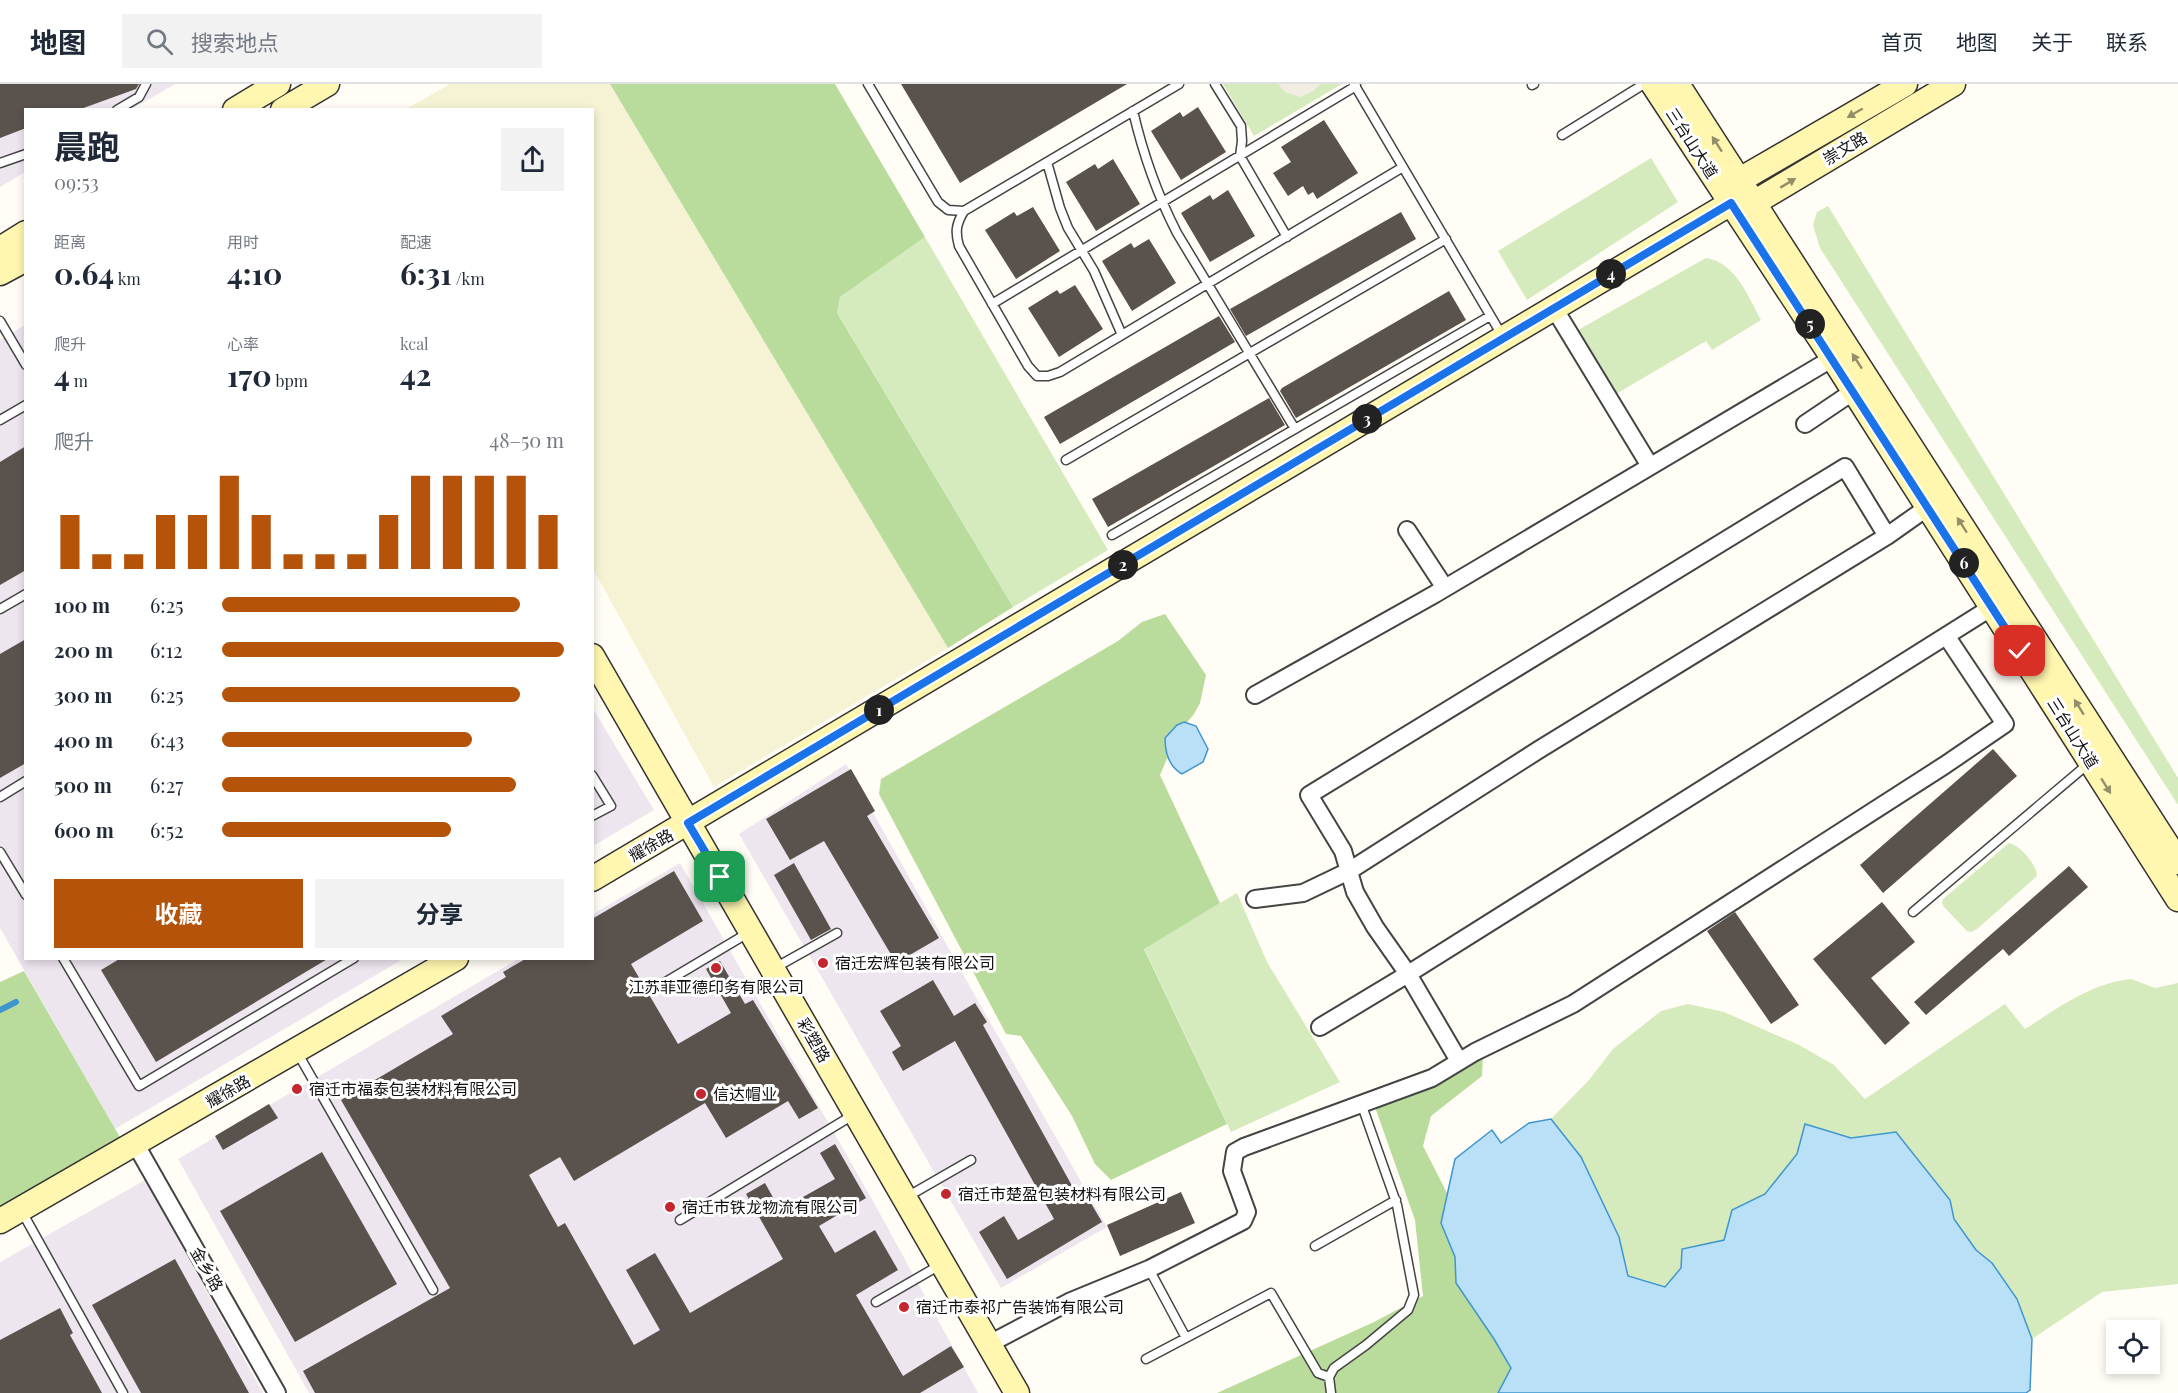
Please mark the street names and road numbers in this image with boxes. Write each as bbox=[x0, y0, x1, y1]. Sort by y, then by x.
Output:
street label: 三台山大道 bbox=[1662, 103, 1723, 182]
street label: 崇文路 bbox=[1819, 126, 1871, 169]
street label: 三台山大道 bbox=[2043, 693, 2104, 772]
street label: 耀徐路 bbox=[625, 823, 677, 866]
street label: 彩塑路 bbox=[793, 1014, 836, 1066]
street label: 耀徐路 bbox=[202, 1069, 254, 1112]
street label: 金乡路 bbox=[186, 1243, 229, 1295]

